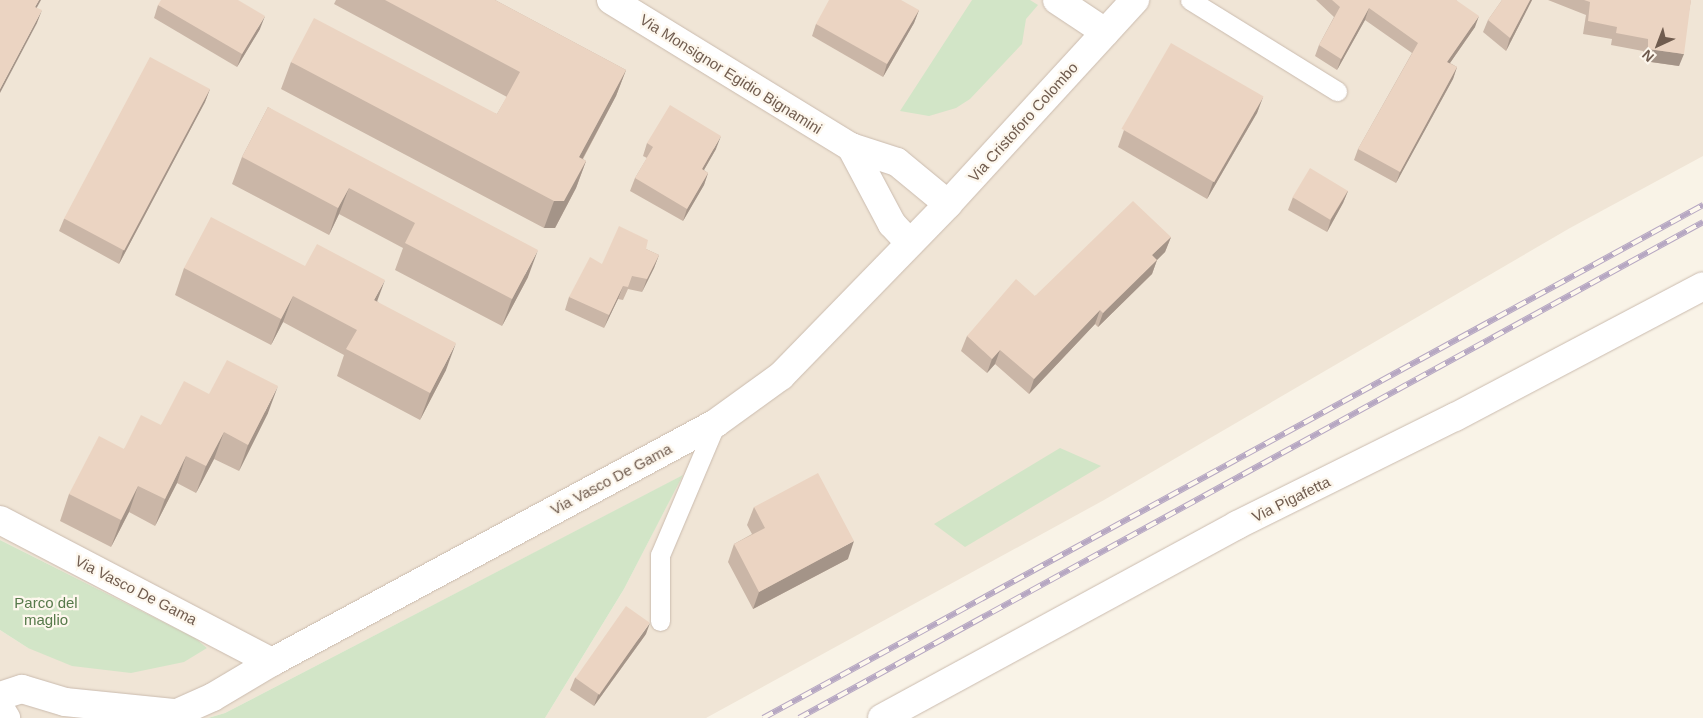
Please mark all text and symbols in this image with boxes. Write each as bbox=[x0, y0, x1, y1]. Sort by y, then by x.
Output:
street label: Via Monsignor Egidio Bignamini bbox=[637, 10, 825, 138]
north arrow bbox=[1633, 20, 1683, 70]
text: N bbox=[1639, 47, 1657, 65]
street label: Via Cristoforo Colombo bbox=[965, 58, 1081, 186]
street label: Via Vasco De Gama bbox=[547, 439, 675, 519]
street label: Via Pigafetta bbox=[1249, 472, 1333, 526]
street label: Via Vasco De Gama bbox=[72, 551, 200, 629]
park label: Parco del maglio bbox=[14, 593, 78, 628]

